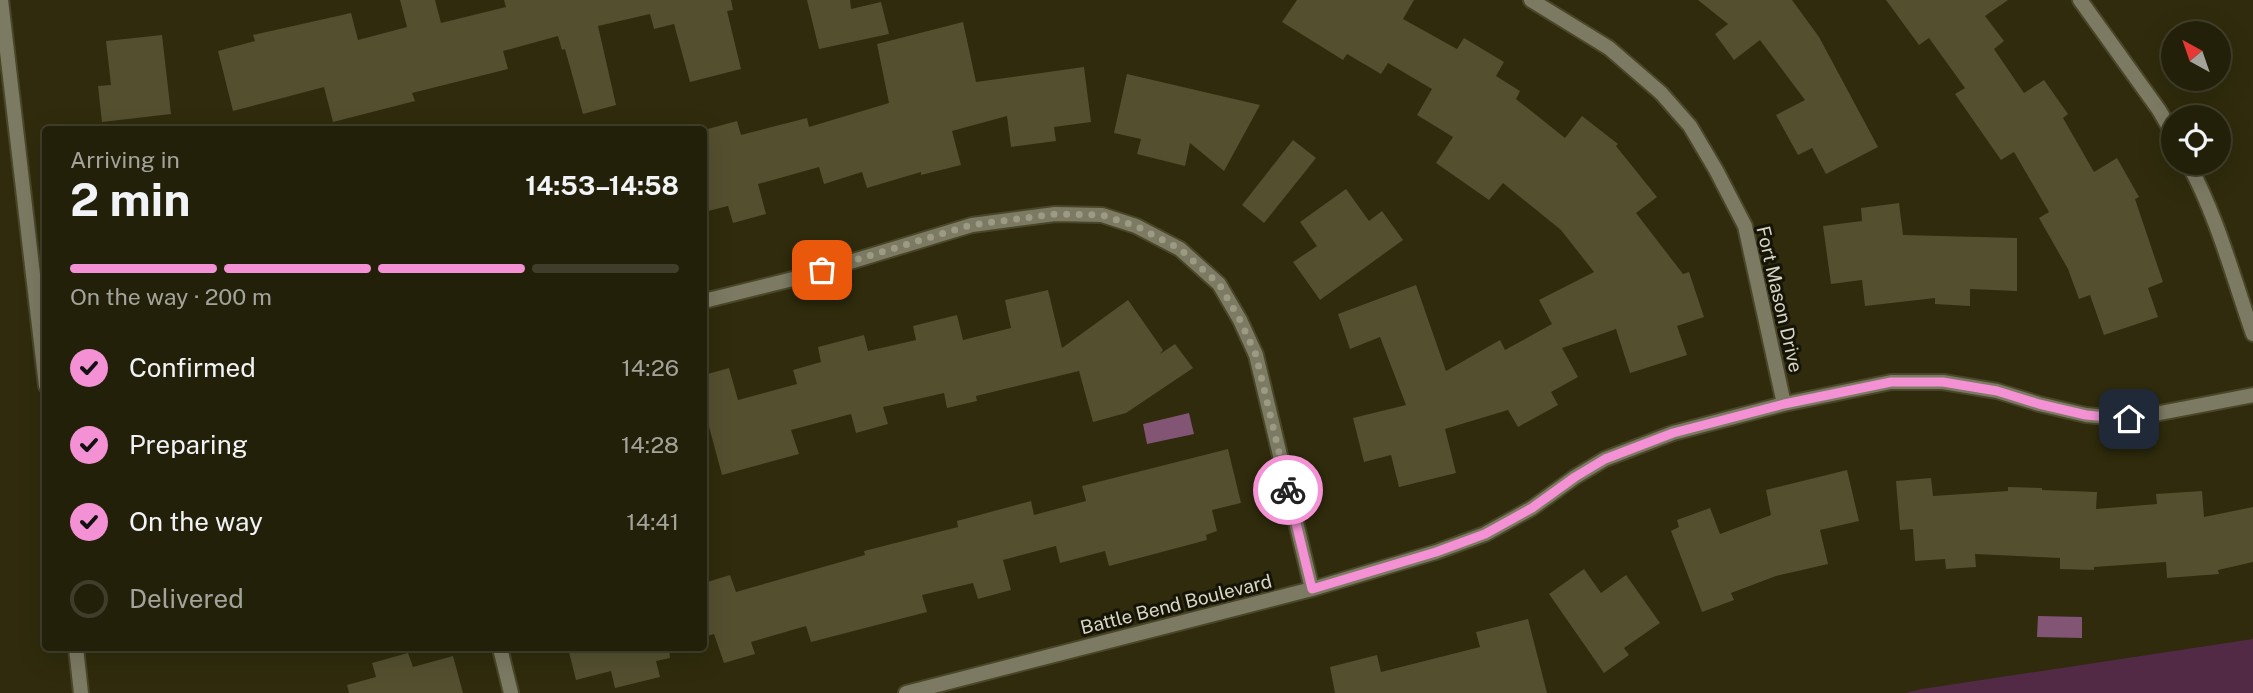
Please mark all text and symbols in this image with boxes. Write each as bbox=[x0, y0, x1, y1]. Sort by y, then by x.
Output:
north arrow bbox=[2161, 21, 2231, 91]
map controls bbox=[2161, 21, 2231, 175]
button: locate bbox=[2161, 105, 2231, 175]
text: Arriving in bbox=[70, 146, 180, 173]
text: 14:53–14:58 bbox=[525, 170, 679, 201]
text: 2 min bbox=[70, 172, 190, 226]
street label: Fort Mason Drive bbox=[1752, 224, 1808, 374]
pin bbox=[792, 240, 852, 300]
icon: bag bbox=[803, 251, 841, 289]
text: On the way · 200 m bbox=[70, 283, 272, 310]
icon: check bbox=[70, 349, 108, 387]
text: Confirmed bbox=[129, 352, 256, 383]
text: 14:26 bbox=[622, 354, 679, 381]
pin bbox=[2099, 389, 2159, 449]
icon: home bbox=[2110, 400, 2148, 438]
icon: check bbox=[70, 426, 108, 464]
text: Preparing bbox=[129, 429, 248, 460]
text: 14:28 bbox=[621, 431, 679, 458]
courier bbox=[1253, 455, 1323, 525]
icon: bike bbox=[1269, 471, 1307, 509]
icon: check bbox=[70, 503, 108, 541]
text: On the way bbox=[129, 506, 263, 537]
text: 14:41 bbox=[626, 508, 679, 535]
street label: Battle Bend Boulevard bbox=[1078, 570, 1274, 638]
text: Delivered bbox=[129, 583, 244, 614]

